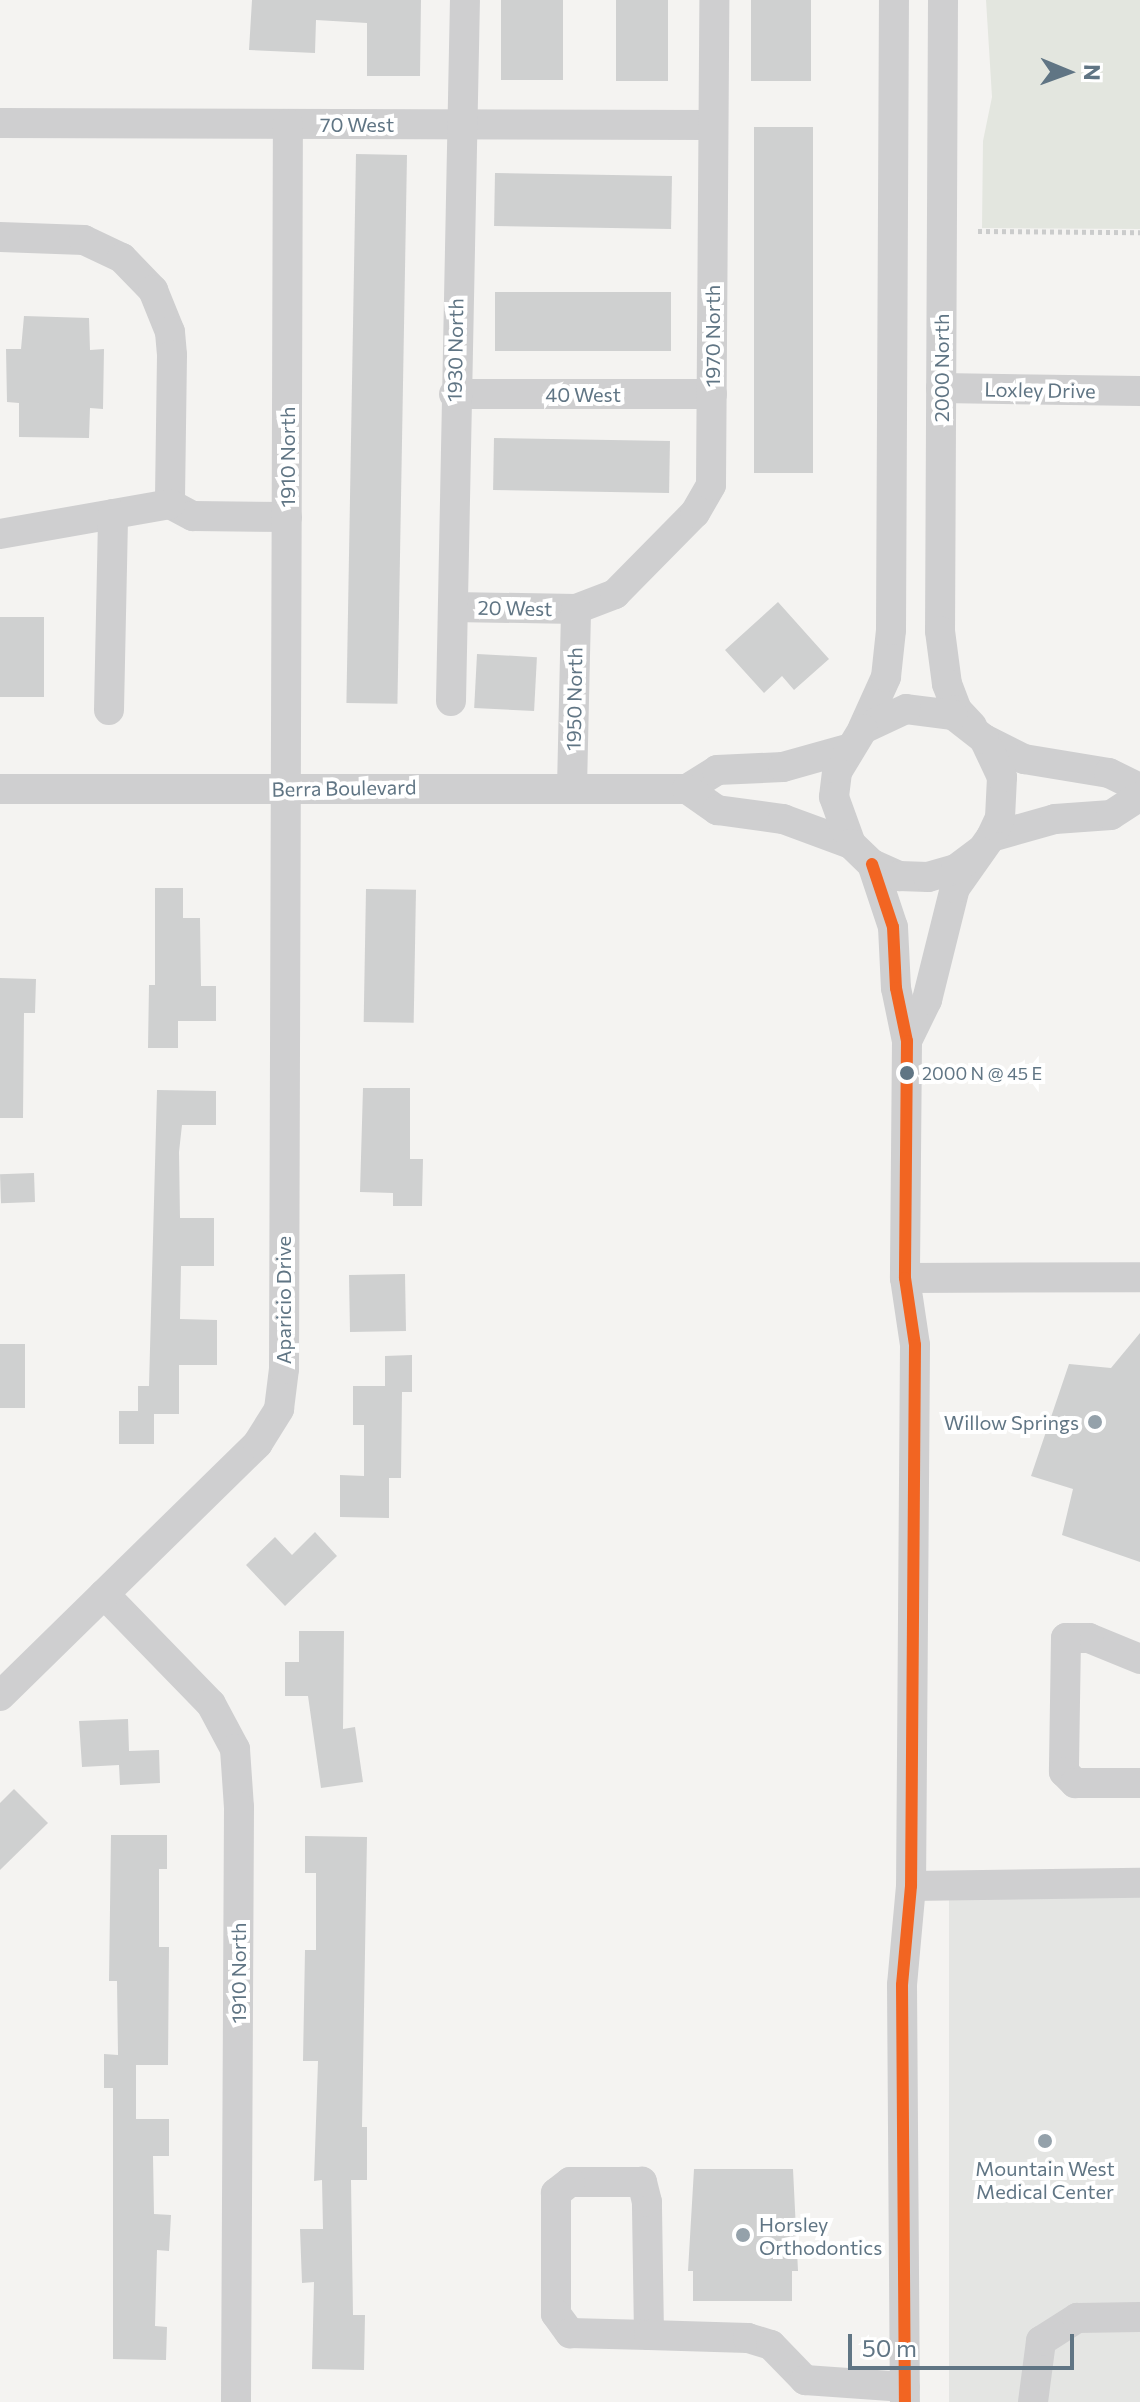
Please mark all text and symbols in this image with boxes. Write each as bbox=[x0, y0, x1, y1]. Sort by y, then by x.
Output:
north arrow bbox=[1028, 32, 1108, 112]
text: N bbox=[1079, 64, 1106, 81]
street label: 70 West bbox=[320, 112, 394, 136]
street label: 1970 North bbox=[700, 285, 724, 387]
street label: 1930 North bbox=[442, 298, 468, 402]
street label: 2000 North bbox=[929, 314, 953, 422]
street label: Loxley Drive bbox=[984, 377, 1096, 403]
street label: 40 West bbox=[545, 382, 621, 406]
street label: 1910 North bbox=[275, 407, 299, 507]
street label: 20 West bbox=[477, 595, 553, 621]
street label: 1950 North bbox=[561, 647, 587, 751]
street label: Berra Boulevard bbox=[271, 775, 417, 801]
place label: 2000 N @ 45 E bbox=[922, 1062, 1042, 1084]
marker: 2000 N @ 45 E bbox=[899, 1065, 915, 1081]
street label: Aparicio Drive bbox=[271, 1236, 295, 1364]
place label: Willow Springs bbox=[944, 1410, 1079, 1434]
marker: Willow Springs bbox=[1086, 1413, 1104, 1431]
street label: 1910 North bbox=[226, 1923, 250, 2023]
marker: Mountain West Medical Center bbox=[1034, 2130, 1056, 2152]
place label: Mountain West Medical Center bbox=[975, 2156, 1115, 2203]
place label: Horsley Orthodontics bbox=[759, 2212, 882, 2259]
marker: Horsley Orthodontics bbox=[734, 2226, 752, 2244]
scale bar bbox=[852, 2318, 1078, 2368]
text: 50 m bbox=[862, 2333, 917, 2362]

